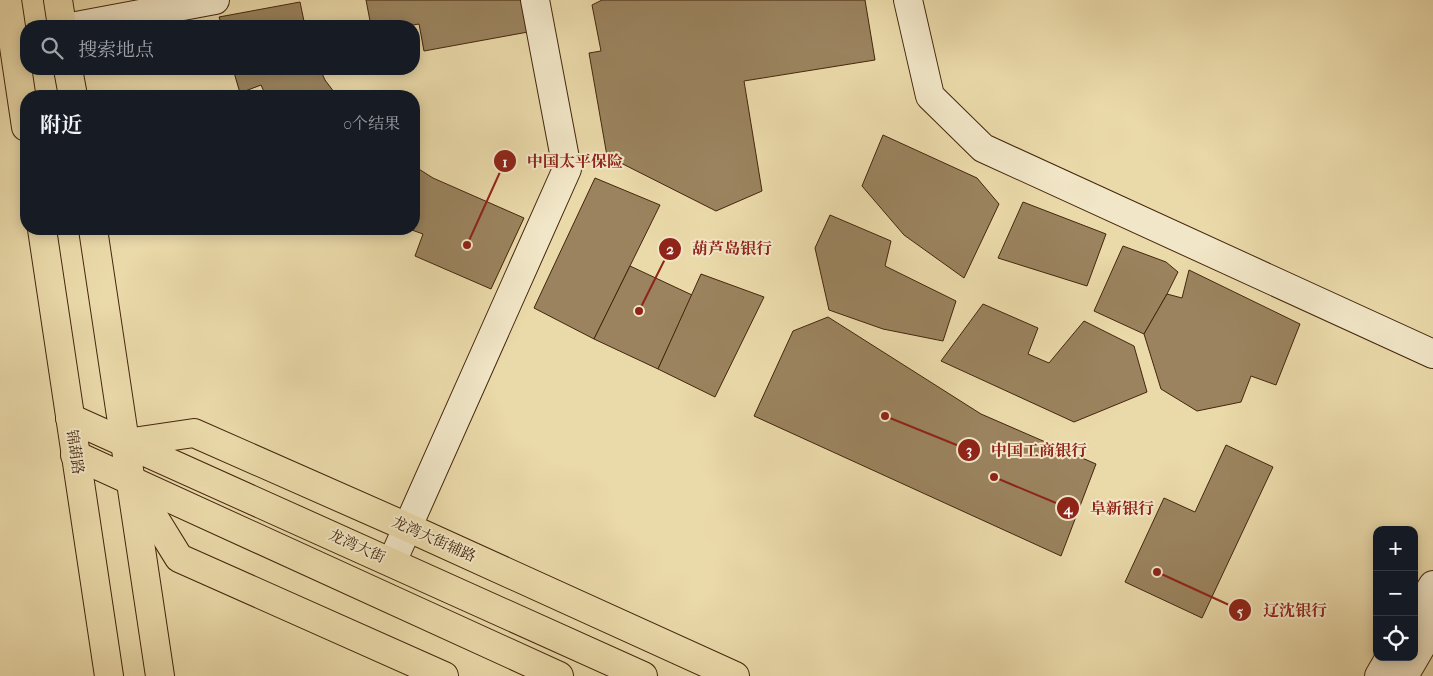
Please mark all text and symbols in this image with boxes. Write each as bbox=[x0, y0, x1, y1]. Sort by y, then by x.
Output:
search box bbox=[20, 20, 420, 75]
icon: search bbox=[38, 34, 66, 62]
text: 搜索地点 bbox=[78, 39, 154, 61]
text: 附近 bbox=[40, 113, 82, 137]
text: 0个结果 bbox=[343, 114, 400, 133]
callout: 中国太平保险 bbox=[492, 146, 633, 177]
text: 中国太平保险 bbox=[527, 152, 623, 171]
text: 1 bbox=[502, 153, 508, 171]
callout: 葫芦岛银行 bbox=[657, 233, 782, 264]
text: 葫芦岛银行 bbox=[692, 239, 772, 258]
text: 2 bbox=[666, 240, 674, 258]
street label: 锦葫路 bbox=[63, 428, 87, 476]
callout: 中国工商银行 bbox=[956, 434, 1097, 465]
text: 3 bbox=[966, 441, 972, 459]
text: 中国工商银行 bbox=[991, 441, 1087, 460]
callout: 阜新银行 bbox=[1055, 493, 1164, 524]
text: 阜新银行 bbox=[1090, 499, 1154, 518]
text: 4 bbox=[1063, 500, 1074, 518]
street label: 龙湾大街辅路 bbox=[389, 512, 479, 566]
street label: 龙湾大街 bbox=[326, 526, 388, 566]
map controls bbox=[1373, 526, 1418, 661]
button: + bbox=[1373, 526, 1418, 571]
button: − bbox=[1373, 571, 1418, 616]
callout: 辽沈银行 bbox=[1228, 595, 1337, 626]
text: 辽沈银行 bbox=[1263, 601, 1327, 620]
text: 5 bbox=[1237, 602, 1244, 620]
button: locate bbox=[1373, 616, 1418, 661]

